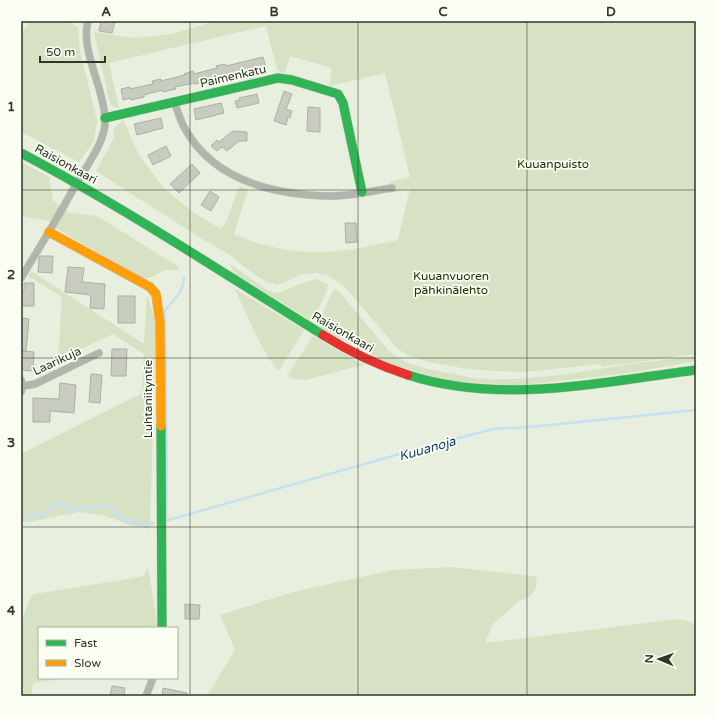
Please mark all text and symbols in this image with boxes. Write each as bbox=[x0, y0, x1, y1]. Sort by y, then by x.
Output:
text: A bbox=[101, 4, 111, 20]
text: B bbox=[269, 4, 279, 20]
text: C bbox=[438, 4, 448, 20]
text: D bbox=[606, 4, 616, 20]
scale bar bbox=[40, 38, 105, 64]
text: 50 m bbox=[46, 45, 75, 59]
street label: Paimenkatu bbox=[199, 62, 267, 90]
text: 1 bbox=[7, 99, 15, 115]
street label: Raisionkaari bbox=[32, 141, 100, 187]
park label: Kuuanpuisto bbox=[517, 157, 589, 171]
text: 2 bbox=[7, 267, 15, 283]
park label: Kuuanvuoren pähkinälehto bbox=[413, 269, 489, 297]
street label: Raisionkaari bbox=[310, 309, 376, 355]
street label: Laarikuja bbox=[31, 344, 83, 378]
street label: Luhtaniityntie bbox=[141, 360, 155, 438]
water label: Kuuanoja bbox=[397, 433, 458, 465]
text: 3 bbox=[7, 435, 15, 451]
text: 4 bbox=[7, 603, 16, 619]
legend bbox=[38, 627, 178, 679]
text: Fast bbox=[74, 636, 98, 650]
north arrow bbox=[639, 639, 679, 679]
text: N bbox=[643, 654, 656, 663]
text: Slow bbox=[74, 656, 101, 670]

